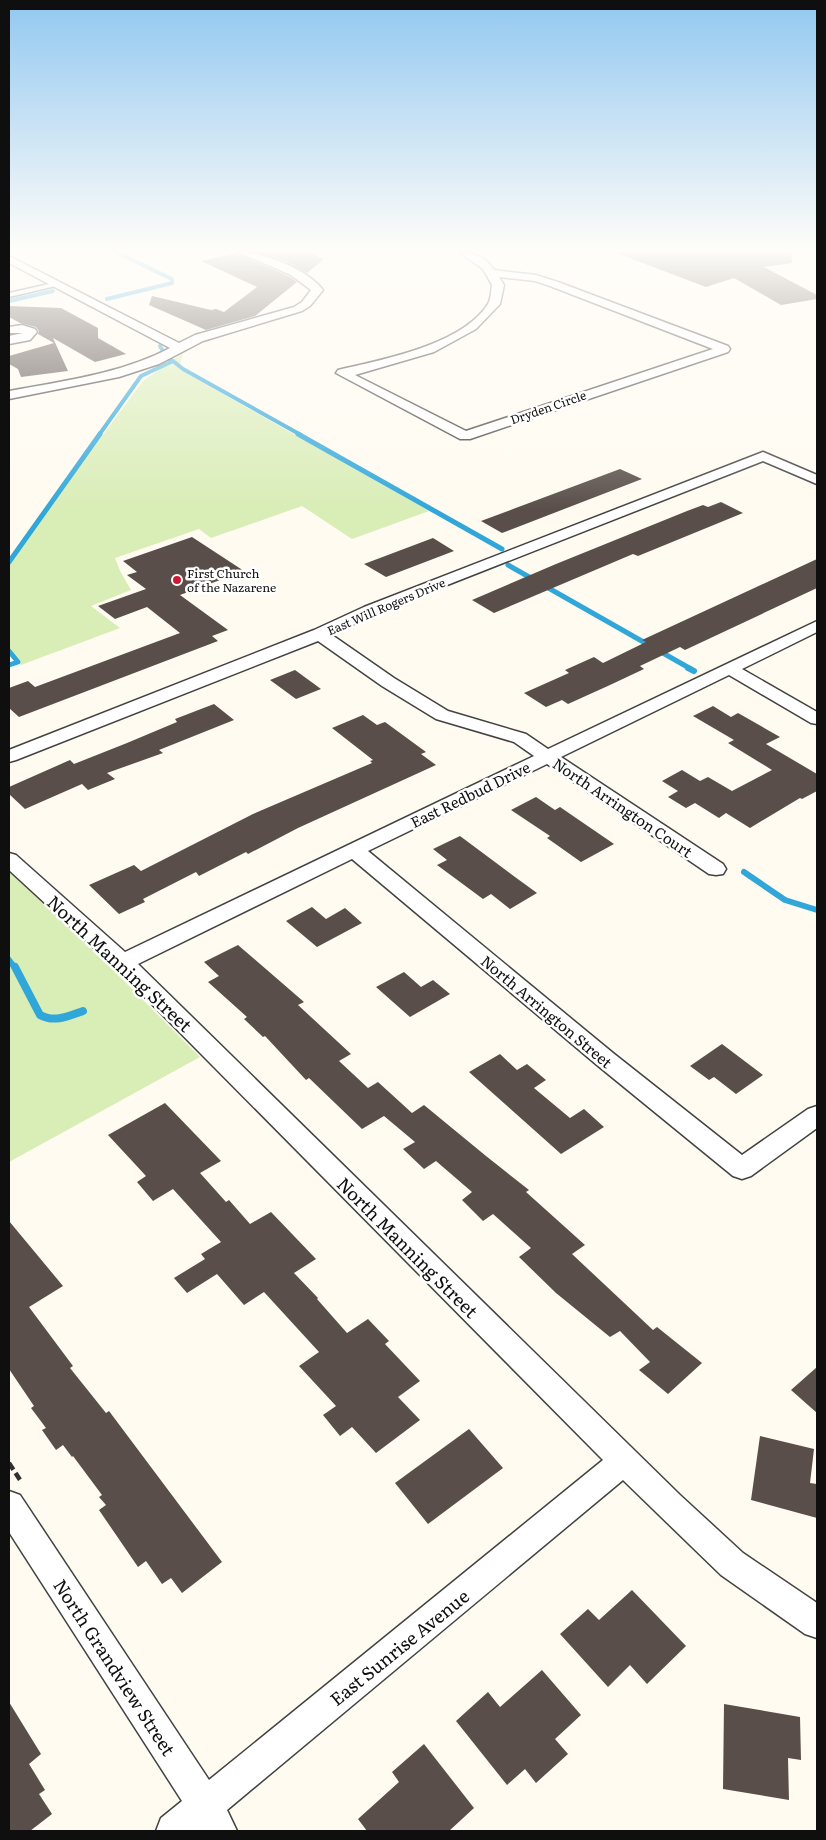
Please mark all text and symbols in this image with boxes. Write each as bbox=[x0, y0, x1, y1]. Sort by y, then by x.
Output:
street label: Dryden Circle bbox=[508, 386, 588, 428]
place label: First Church of the Nazarene bbox=[187, 564, 276, 596]
street label: East Will Rogers Drive bbox=[324, 573, 448, 639]
marker: First Church of the Nazarene bbox=[171, 574, 183, 586]
street label: North Arrington Court bbox=[549, 752, 697, 862]
street label: East Redbud Drive bbox=[406, 755, 534, 833]
street label: North Manning Street bbox=[41, 888, 199, 1038]
street label: North Arrington Street bbox=[476, 949, 618, 1073]
street label: North Manning Street bbox=[331, 1170, 485, 1324]
street label: North Grandview Street bbox=[48, 1573, 183, 1761]
street label: East Sunrise Avenue bbox=[324, 1582, 474, 1712]

